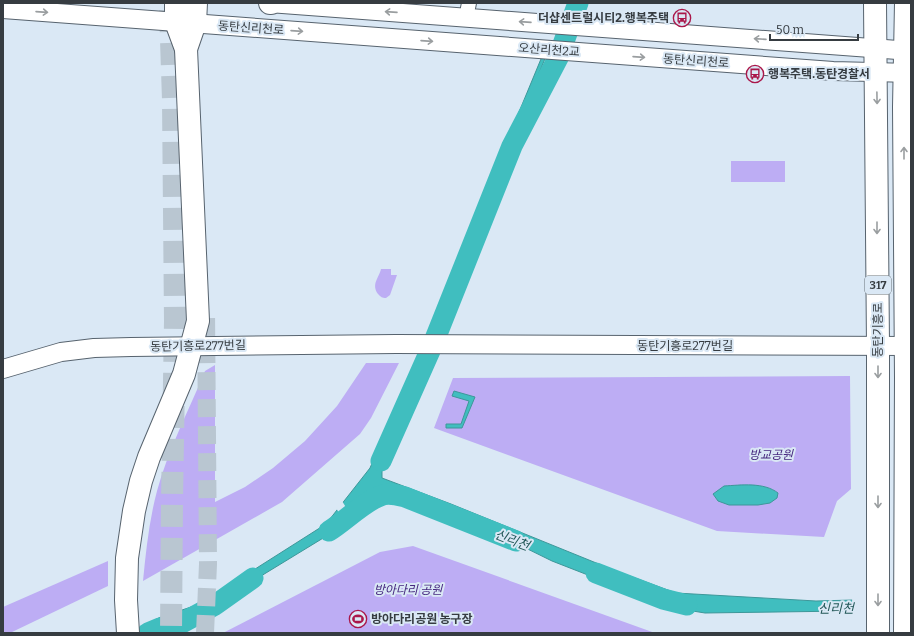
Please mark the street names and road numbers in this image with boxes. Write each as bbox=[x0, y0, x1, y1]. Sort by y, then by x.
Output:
street label: 동탄신리천로 bbox=[217, 19, 285, 37]
street label: 오산리천2교 bbox=[518, 41, 580, 59]
street label: 동탄신리천로 bbox=[662, 52, 730, 70]
road number: 317 bbox=[865, 276, 891, 294]
street label: 동탄기흥로 bbox=[871, 302, 885, 358]
street label: 동탄기흥로277번길 bbox=[150, 338, 246, 354]
street label: 동탄기흥로277번길 bbox=[637, 339, 733, 353]

